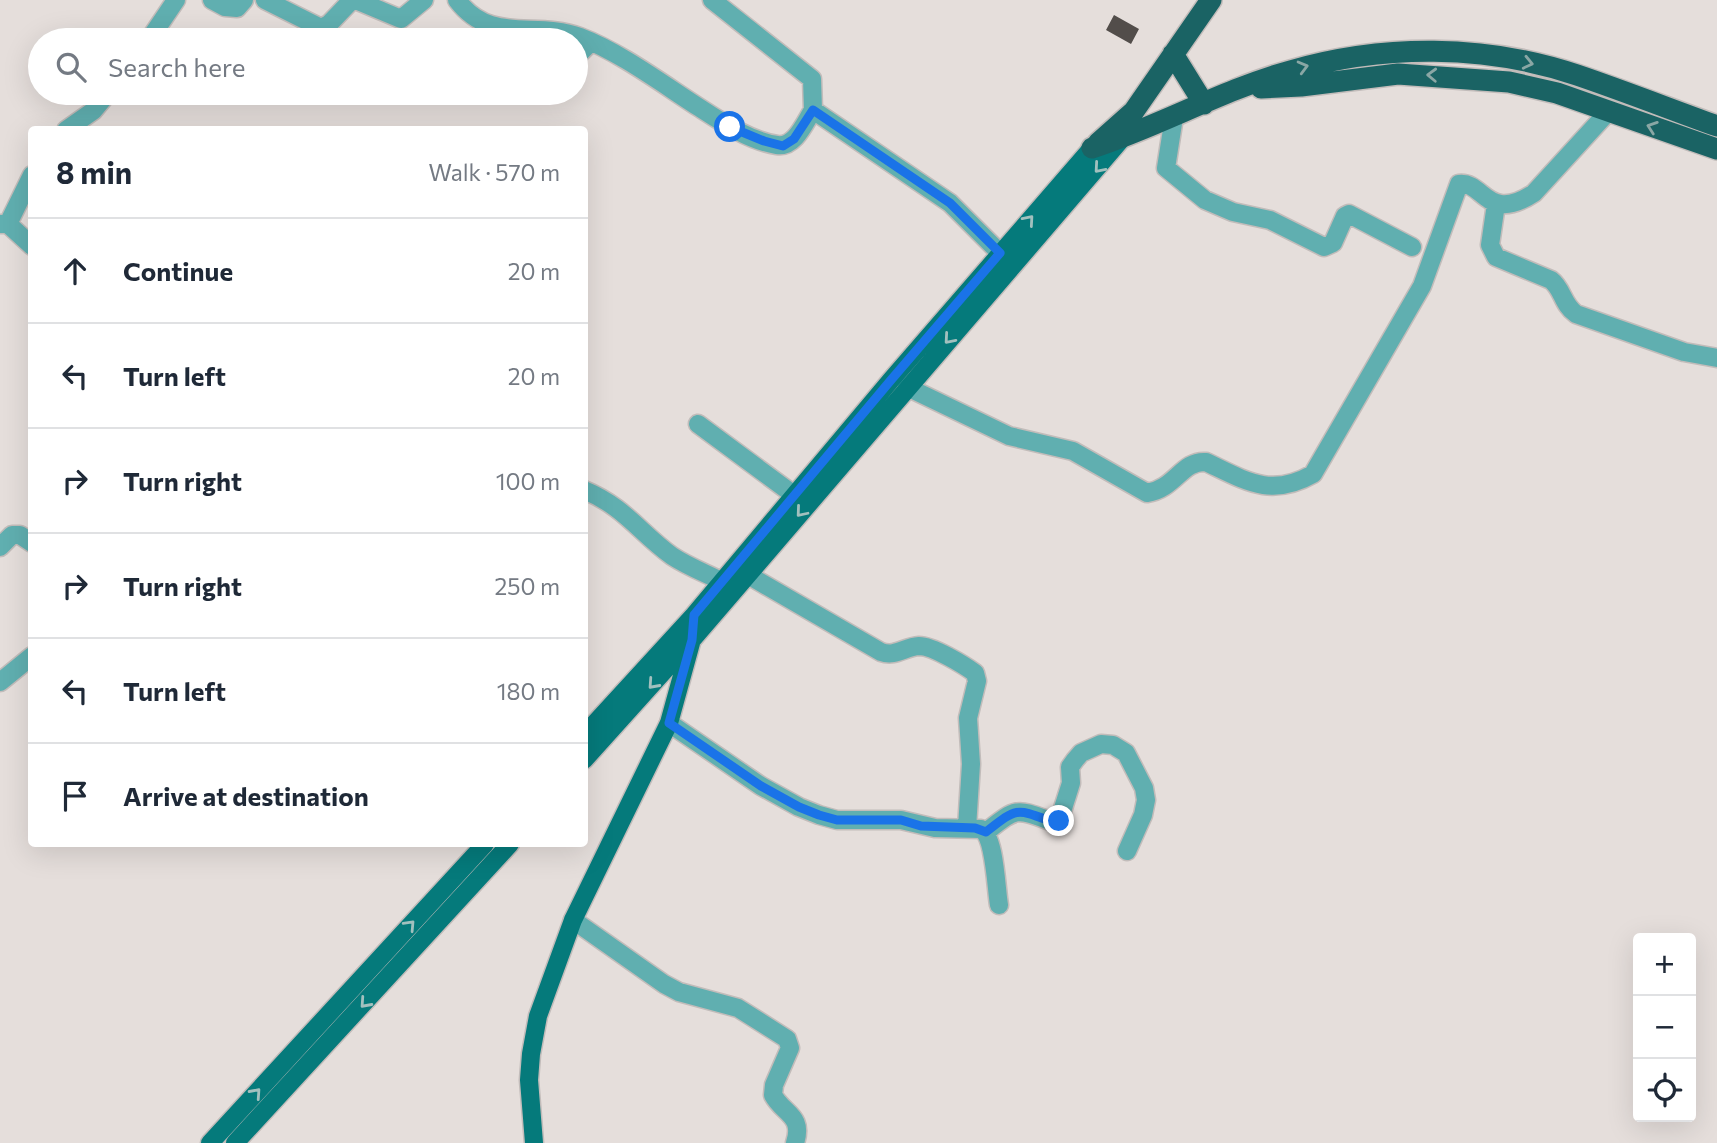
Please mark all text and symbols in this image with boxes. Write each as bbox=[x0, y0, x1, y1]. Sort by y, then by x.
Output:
search box bbox=[28, 28, 588, 105]
icon: search bbox=[52, 48, 90, 86]
text: Search here bbox=[108, 51, 246, 82]
one-way arrow bbox=[1522, 55, 1534, 69]
one-way arrow bbox=[1297, 61, 1309, 75]
one-way arrow bbox=[1426, 68, 1437, 83]
route start bbox=[714, 111, 745, 142]
one-way arrow bbox=[1647, 121, 1659, 135]
text: 8 min bbox=[56, 153, 132, 190]
text: Walk · 570 m bbox=[428, 158, 560, 186]
one-way arrow bbox=[1095, 160, 1107, 173]
one-way arrow bbox=[1021, 215, 1033, 228]
icon: ahead bbox=[56, 252, 94, 290]
text: Continue bbox=[123, 255, 233, 286]
text: 20 m bbox=[508, 257, 560, 285]
one-way arrow bbox=[945, 331, 957, 344]
icon: left bbox=[56, 357, 94, 395]
text: Turn left bbox=[123, 360, 226, 391]
text: 20 m bbox=[508, 362, 560, 390]
icon: right bbox=[56, 462, 94, 500]
text: Turn right bbox=[123, 465, 242, 496]
text: 100 m bbox=[496, 467, 560, 495]
one-way arrow bbox=[797, 504, 809, 517]
icon: right bbox=[56, 567, 94, 605]
text: Turn right bbox=[123, 570, 242, 601]
text: 250 m bbox=[495, 572, 560, 600]
icon: left bbox=[56, 672, 94, 710]
text: Turn left bbox=[123, 675, 226, 706]
one-way arrow bbox=[648, 676, 661, 689]
text: 180 m bbox=[497, 677, 560, 705]
icon: arrive bbox=[56, 777, 94, 815]
text: Arrive at destination bbox=[123, 780, 369, 811]
route end bbox=[1043, 805, 1074, 836]
one-way arrow bbox=[402, 920, 414, 933]
map controls bbox=[1633, 933, 1696, 1122]
button: + bbox=[1633, 933, 1696, 996]
one-way arrow bbox=[361, 995, 374, 1008]
button: − bbox=[1633, 996, 1696, 1059]
button: locate bbox=[1633, 1059, 1696, 1122]
one-way arrow bbox=[248, 1088, 260, 1101]

